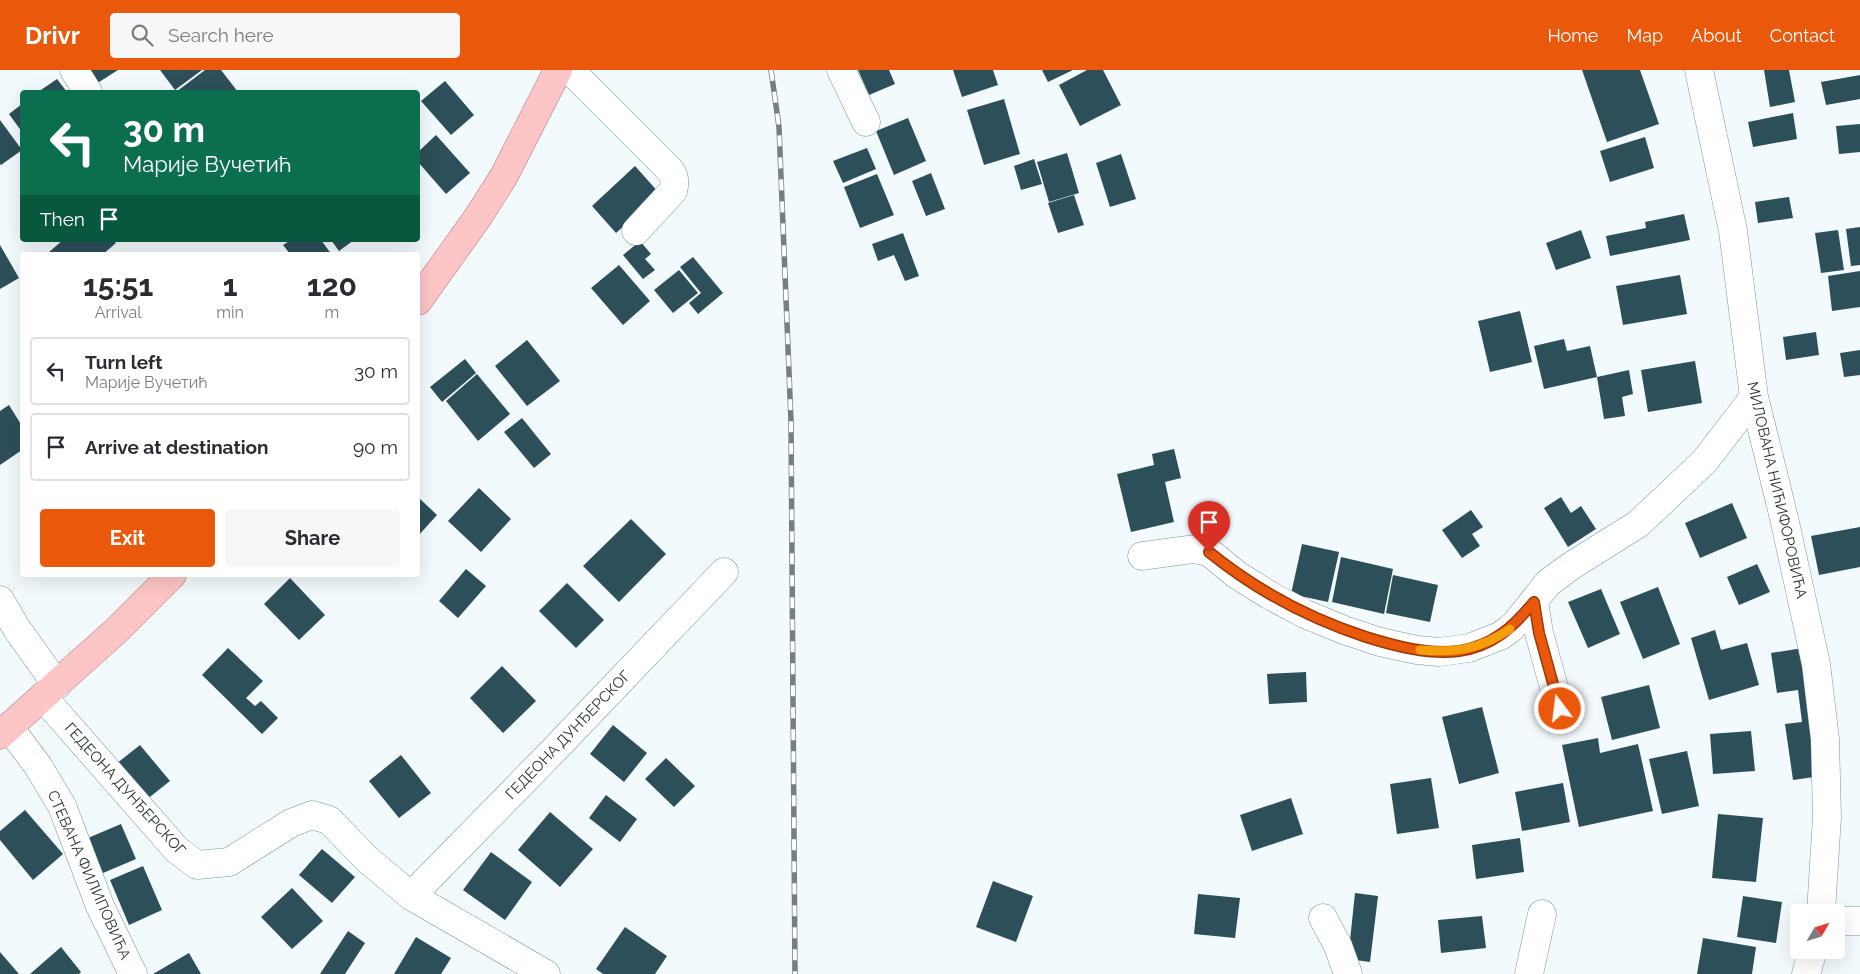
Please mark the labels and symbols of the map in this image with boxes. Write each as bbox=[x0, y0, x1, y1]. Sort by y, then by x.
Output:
street label: МИЛОВАНА НИЋИФОРОВИЋА bbox=[1743, 380, 1811, 600]
pin bbox=[1188, 501, 1230, 552]
street label: ГЕДЕОНА ДУНЂЕРСКОГ bbox=[502, 667, 634, 803]
position arrow bbox=[1533, 682, 1585, 734]
street label: ГЕДЕОНА ДУНЂЕРСКОГ bbox=[61, 719, 189, 859]
street label: СТЕВАНА ФИЛИПОВИЋА bbox=[44, 788, 134, 962]
north arrow bbox=[1790, 904, 1845, 959]

